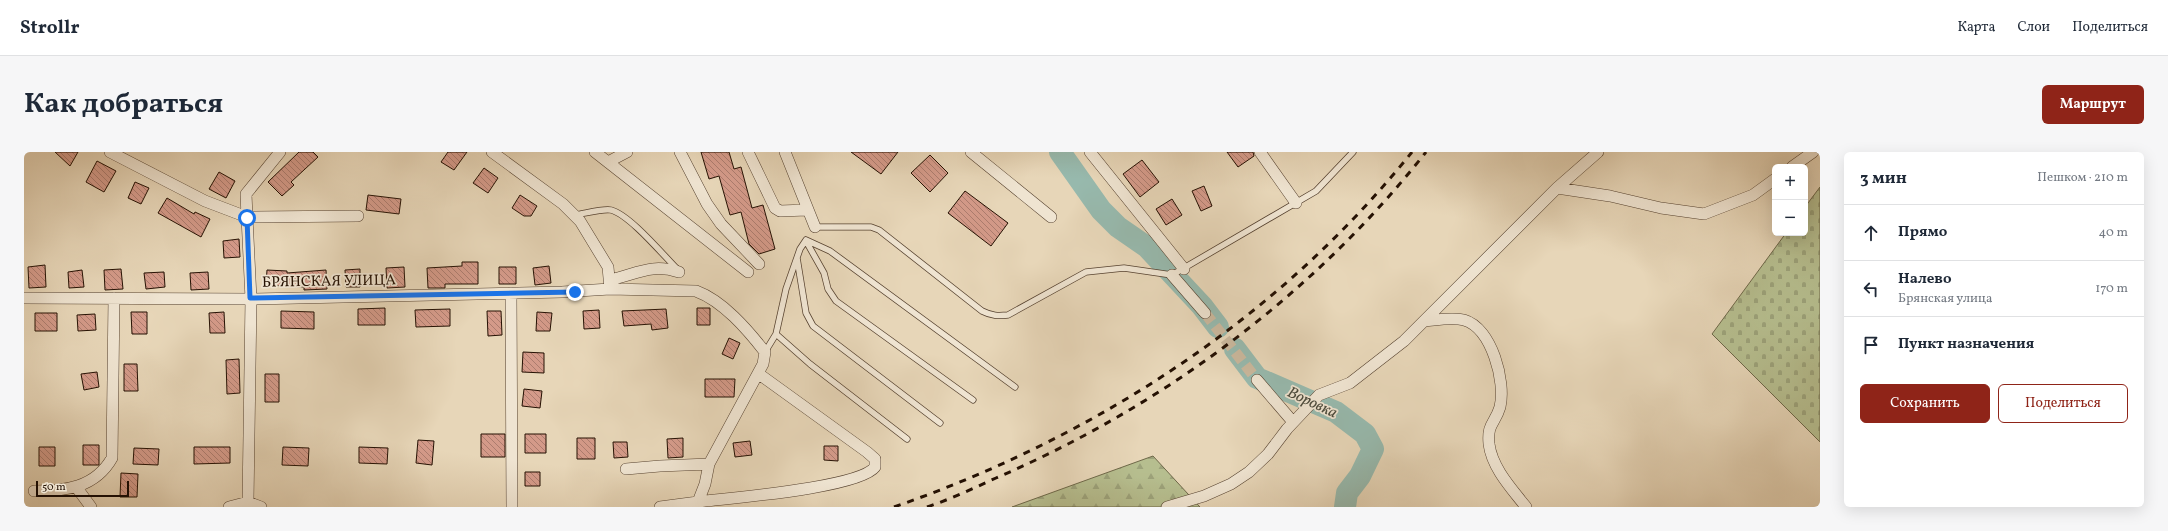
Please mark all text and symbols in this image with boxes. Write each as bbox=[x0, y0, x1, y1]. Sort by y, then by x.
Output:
text: Strollr bbox=[20, 15, 80, 41]
text: Карта bbox=[1957, 18, 1995, 37]
text: Слои bbox=[2017, 18, 2050, 37]
text: Поделиться bbox=[2072, 18, 2148, 37]
text: Как добраться bbox=[24, 85, 223, 124]
button: Маршрут bbox=[2042, 85, 2144, 124]
map controls bbox=[1772, 164, 1808, 236]
button: + bbox=[1772, 164, 1808, 200]
text: 3 мин bbox=[1860, 167, 1907, 190]
text: Пешком · 210 m bbox=[2037, 169, 2128, 187]
button: − bbox=[1772, 200, 1808, 236]
route start bbox=[238, 209, 256, 227]
icon: ahead bbox=[1860, 222, 1882, 244]
text: Прямо bbox=[1898, 222, 1947, 243]
text: 40 m bbox=[2099, 224, 2128, 242]
text: Налево bbox=[1898, 269, 1952, 290]
street label: БРЯНСКАЯ УЛИЦА bbox=[262, 270, 397, 294]
icon: left bbox=[1860, 278, 1882, 300]
text: 170 m bbox=[2095, 280, 2128, 298]
route end bbox=[566, 283, 584, 301]
text: Брянская улица bbox=[1898, 290, 1992, 308]
icon: arrive bbox=[1860, 334, 1882, 356]
text: Пункт назначения bbox=[1898, 334, 2034, 355]
water label: Воровка bbox=[1283, 382, 1341, 424]
button: Сохранить bbox=[1860, 384, 1990, 423]
button: Поделиться bbox=[1998, 384, 2128, 423]
scale bar bbox=[36, 479, 129, 498]
text: 50 m bbox=[42, 480, 66, 495]

